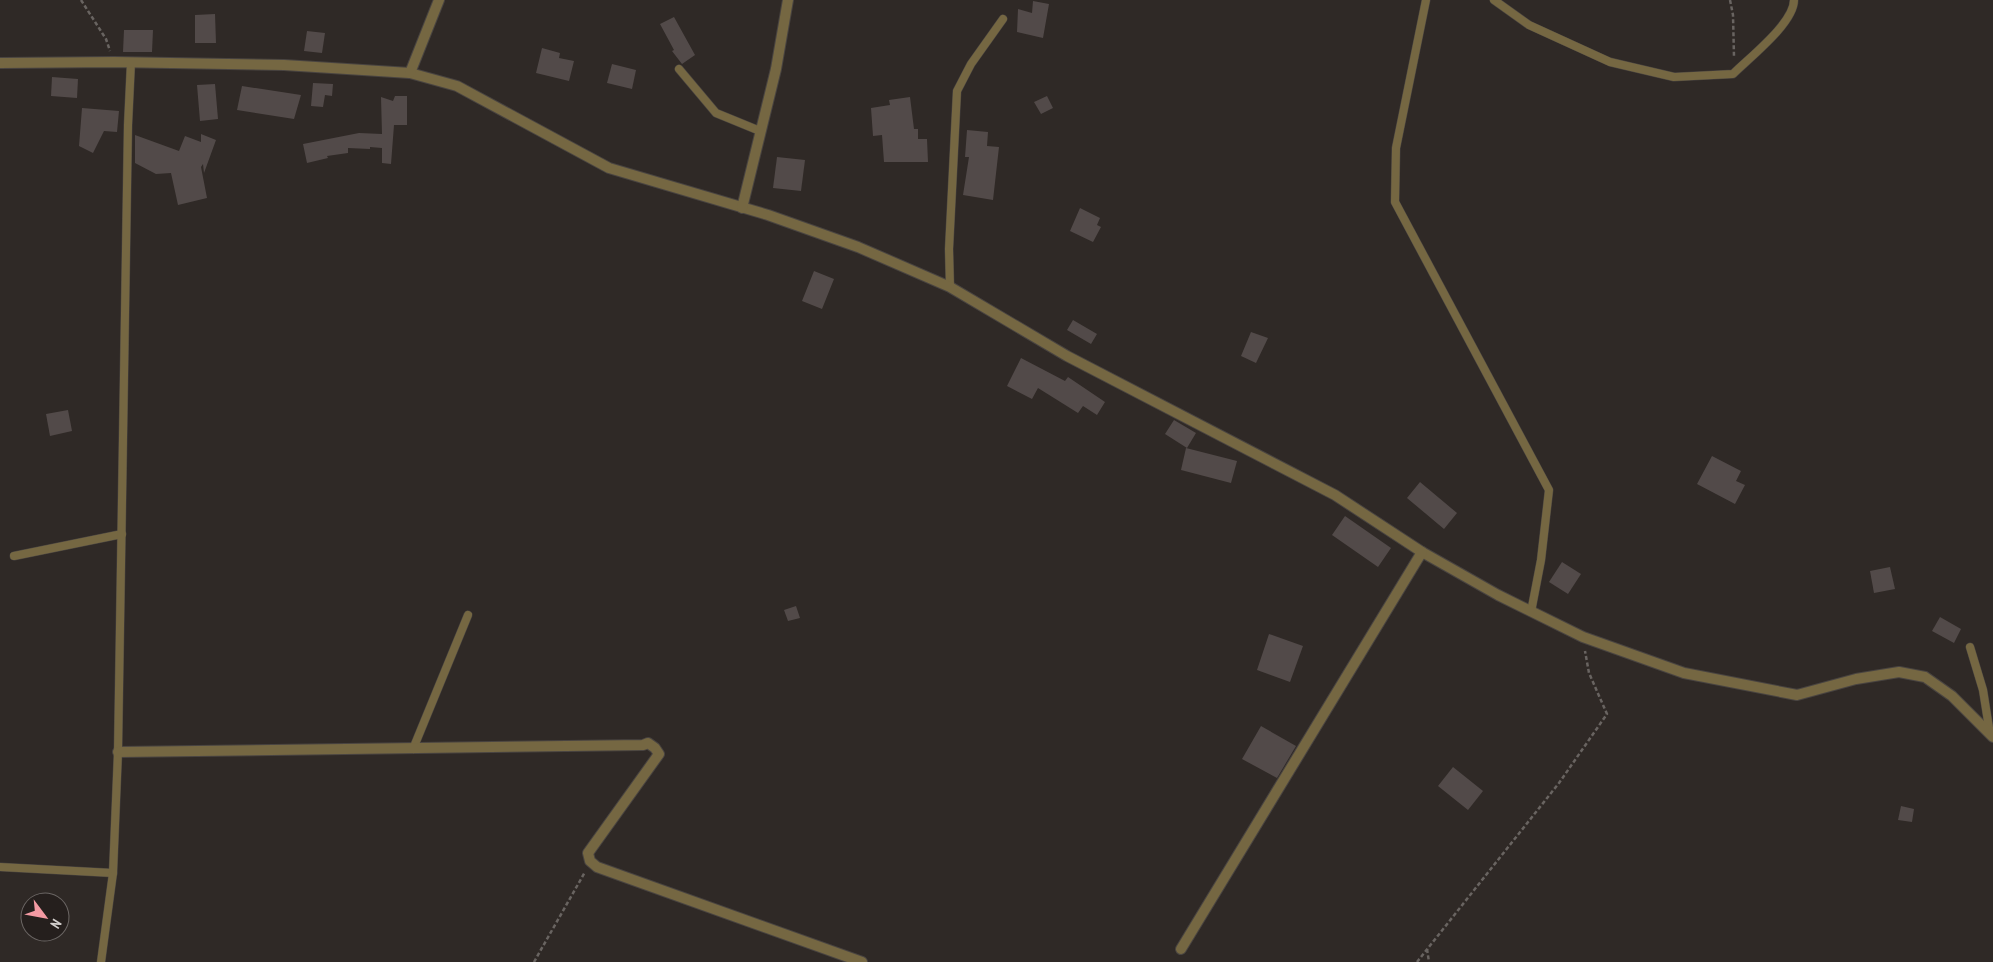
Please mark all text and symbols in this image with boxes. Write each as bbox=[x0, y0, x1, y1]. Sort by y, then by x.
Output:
north arrow bbox=[20, 892, 70, 942]
text: N bbox=[46, 916, 66, 932]

